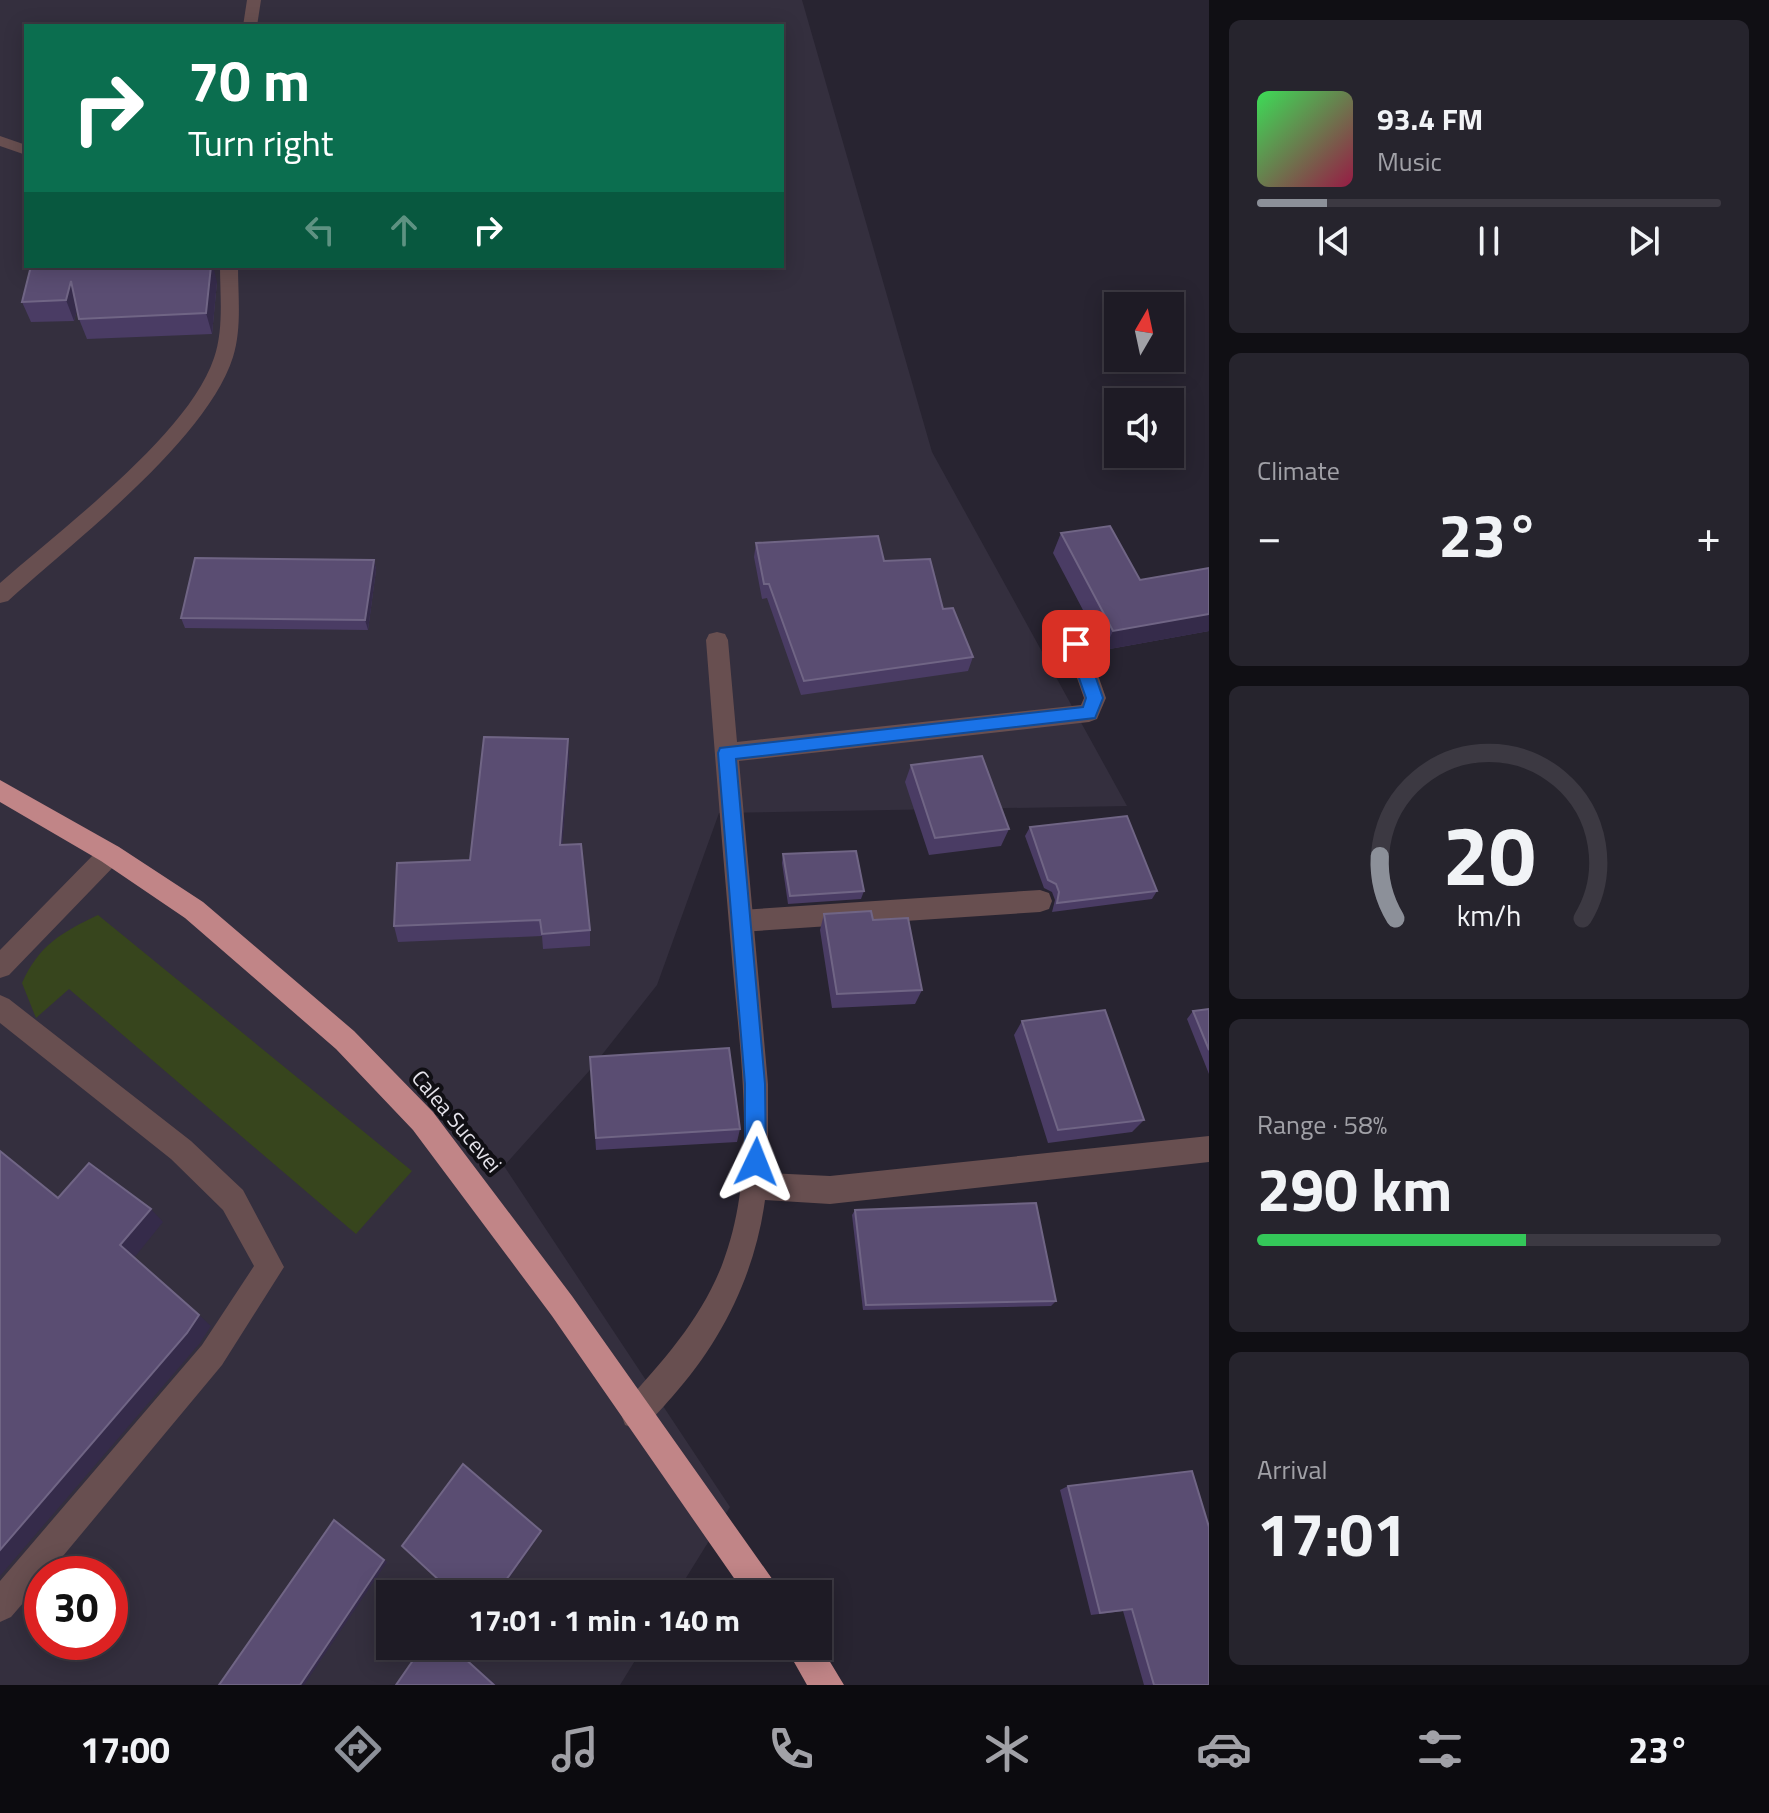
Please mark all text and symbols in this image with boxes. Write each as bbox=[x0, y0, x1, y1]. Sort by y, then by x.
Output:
text: 70 m bbox=[188, 38, 310, 123]
icon: right bbox=[56, 56, 160, 160]
text: 93.4 FM bbox=[1377, 96, 1483, 142]
text: Turn right bbox=[188, 115, 333, 170]
text: Music bbox=[1377, 142, 1442, 181]
icon: left bbox=[298, 208, 342, 252]
icon: ahead bbox=[382, 208, 426, 252]
icon: right bbox=[466, 208, 510, 252]
icon: previous bbox=[1312, 219, 1356, 263]
icon: pause bbox=[1467, 219, 1511, 263]
icon: next bbox=[1622, 219, 1666, 263]
north arrow bbox=[1104, 292, 1184, 372]
map controls bbox=[1104, 292, 1184, 468]
button: sound bbox=[1104, 388, 1184, 468]
text: Climate bbox=[1257, 451, 1340, 490]
text: 23° bbox=[1439, 489, 1539, 580]
text: − bbox=[1257, 502, 1282, 569]
text: + bbox=[1696, 502, 1721, 569]
pin bbox=[1042, 610, 1110, 678]
icon: arrive bbox=[1054, 622, 1098, 666]
text: 20 bbox=[1442, 790, 1536, 916]
text: km/h bbox=[1457, 894, 1521, 937]
street label: Calea Sucevei bbox=[404, 1062, 510, 1180]
text: Range · 58% bbox=[1257, 1105, 1387, 1144]
position arrow bbox=[714, 1120, 798, 1204]
text: 290 km bbox=[1257, 1143, 1452, 1234]
text: Arrival bbox=[1257, 1450, 1328, 1489]
text: 17:01 bbox=[1257, 1488, 1407, 1579]
speed limit sign: 30 bbox=[24, 1556, 128, 1660]
text: 17:01 · 1 min · 140 m bbox=[468, 1597, 740, 1643]
icon: directions bbox=[330, 1721, 386, 1777]
icon: music bbox=[547, 1721, 603, 1777]
icon: phone bbox=[763, 1721, 819, 1777]
icon: climate bbox=[979, 1721, 1035, 1777]
icon: car bbox=[1196, 1721, 1252, 1777]
icon: filters bbox=[1412, 1721, 1468, 1777]
text: 17:00 bbox=[80, 1722, 170, 1777]
text: 23° bbox=[1628, 1722, 1689, 1777]

